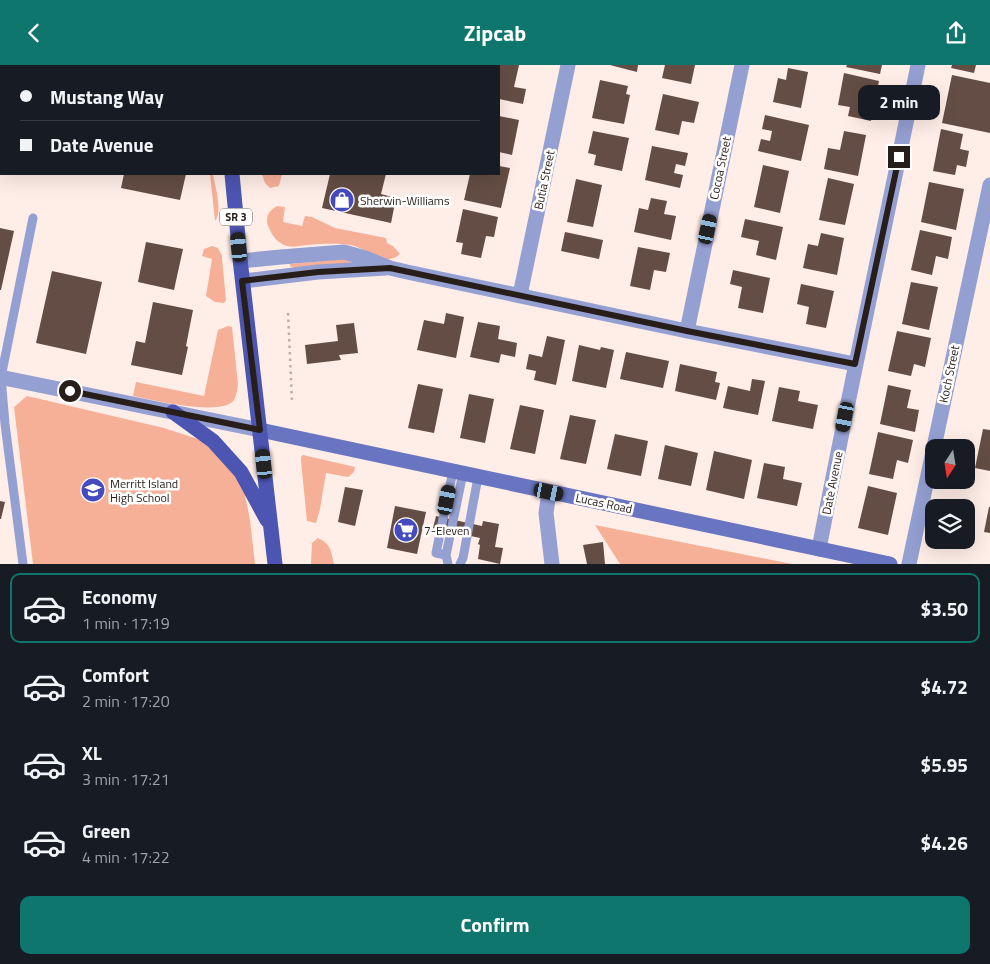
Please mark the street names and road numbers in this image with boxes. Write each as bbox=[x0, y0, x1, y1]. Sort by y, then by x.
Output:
street label: Cocoa Street bbox=[704, 134, 736, 201]
street label: Butia Street bbox=[528, 148, 560, 211]
road number: SR 3 bbox=[220, 209, 252, 225]
street label: Koch Street bbox=[934, 343, 965, 404]
street label: Date Avenue bbox=[817, 450, 847, 516]
street label: Lucas Road bbox=[574, 488, 634, 518]

